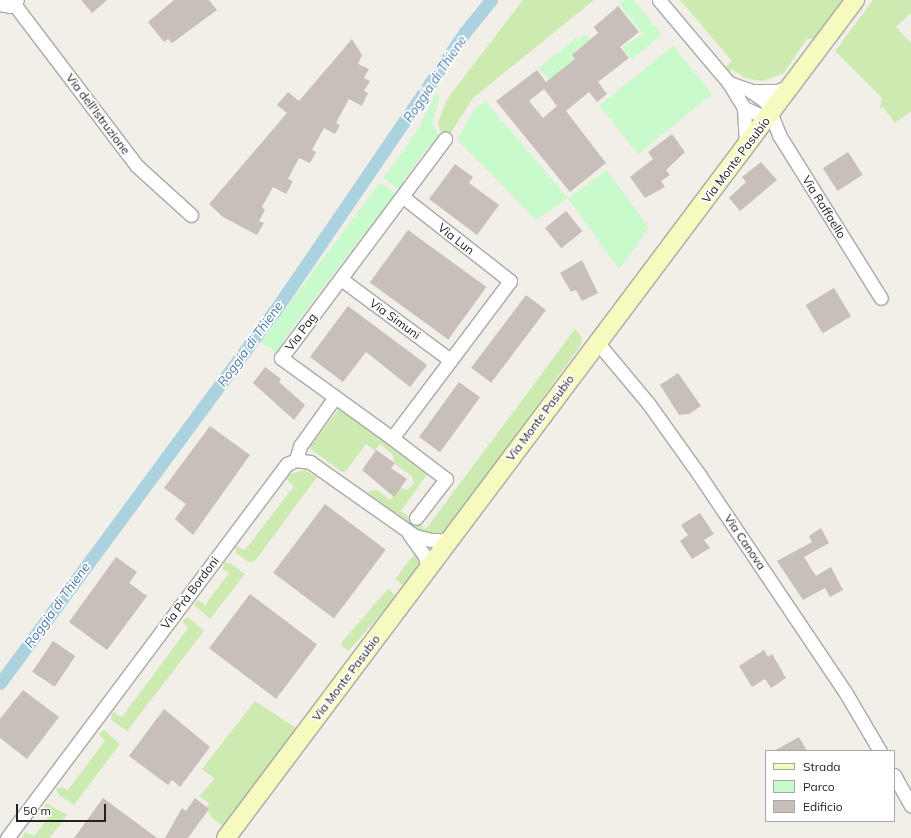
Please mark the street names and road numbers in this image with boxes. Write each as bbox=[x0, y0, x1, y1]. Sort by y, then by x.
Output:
street label: Via dell'Istruzione bbox=[63, 71, 133, 157]
street label: Via Monte Pasubio bbox=[699, 114, 773, 206]
street label: Via Raffaello bbox=[799, 173, 849, 241]
street label: Via Lun bbox=[435, 220, 477, 258]
street label: Via Simuni bbox=[367, 296, 423, 342]
street label: Via Pag bbox=[282, 310, 320, 354]
street label: Via Monte Pasubio bbox=[503, 372, 577, 464]
street label: Via Canova bbox=[721, 511, 769, 573]
street label: Via Prà Bordoni bbox=[158, 554, 222, 632]
street label: Via Monte Pasubio bbox=[309, 632, 383, 724]

